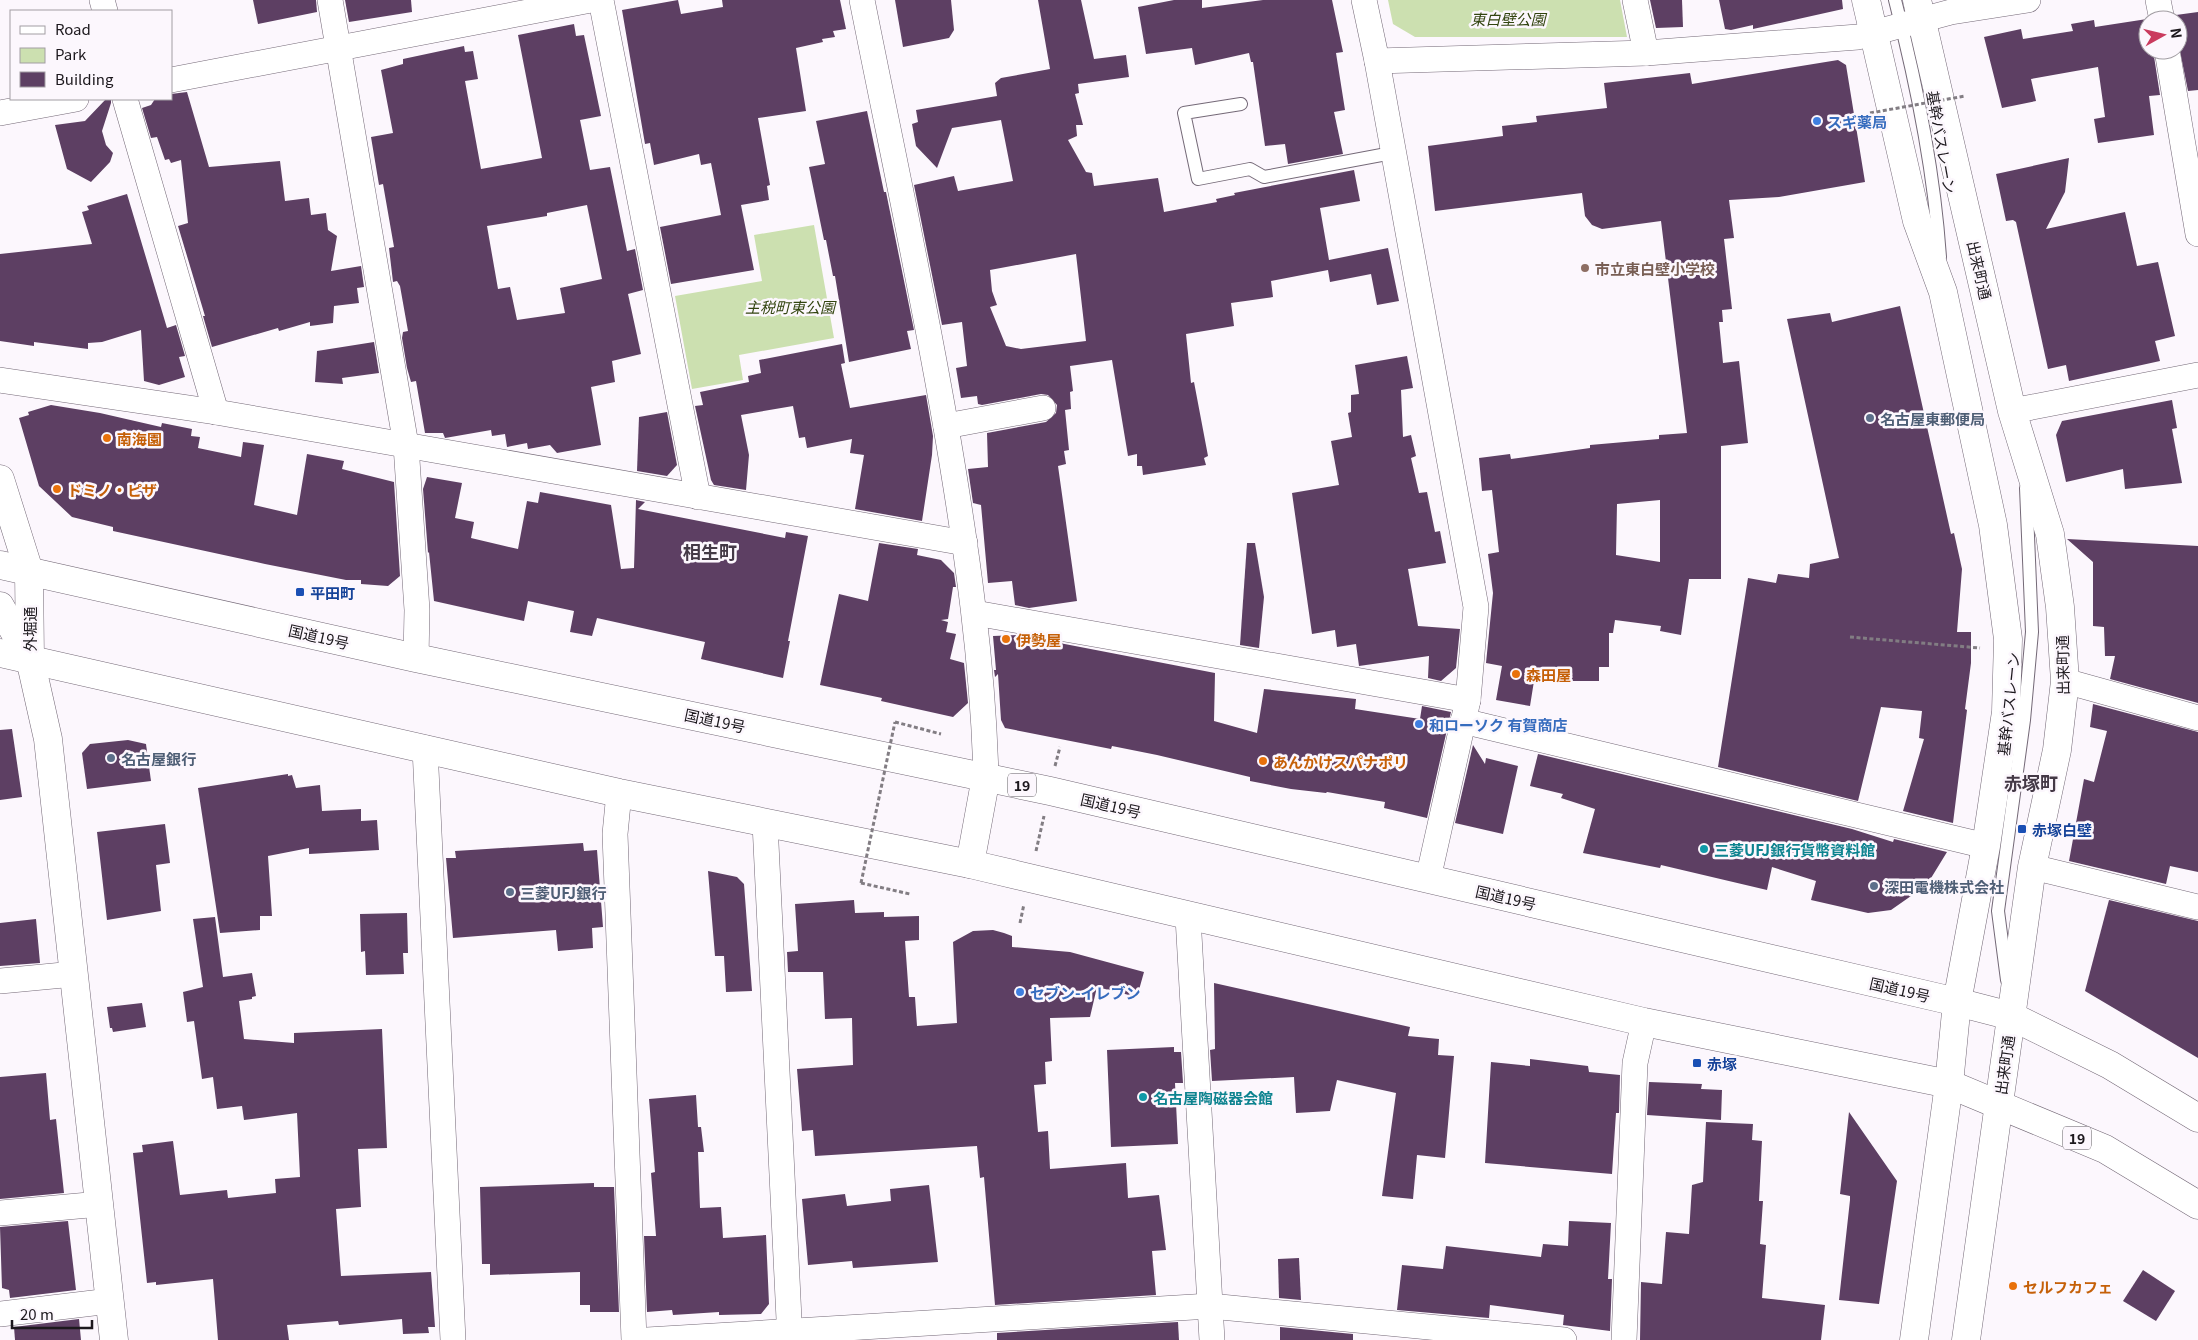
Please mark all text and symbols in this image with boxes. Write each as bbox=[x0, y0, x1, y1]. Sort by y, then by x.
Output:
park label: 東白壁公園 bbox=[1470, 8, 1547, 29]
legend bbox=[10, 10, 172, 100]
north arrow bbox=[2138, 10, 2188, 60]
text: Road bbox=[55, 18, 91, 39]
text: N bbox=[2166, 26, 2187, 40]
text: Park bbox=[55, 43, 87, 64]
text: Building bbox=[55, 68, 114, 89]
street label: 基幹バスレーン bbox=[1923, 89, 1961, 195]
place label: スギ薬局 bbox=[1827, 111, 1887, 132]
marker: スギ薬局 bbox=[1811, 115, 1823, 127]
street label: 出来町通 bbox=[1963, 238, 1997, 302]
place label: 市立東白壁小学校 bbox=[1595, 258, 1715, 279]
marker: 市立東白壁小学校 bbox=[1579, 262, 1591, 274]
park label: 主税町東公園 bbox=[745, 296, 837, 317]
place label: 名古屋東郵便局 bbox=[1880, 408, 1985, 429]
marker: 名古屋東郵便局 bbox=[1864, 412, 1876, 424]
place label: 南海園 bbox=[117, 428, 162, 449]
marker: 南海園 bbox=[101, 432, 113, 444]
place label: ドミノ・ピザ bbox=[67, 479, 157, 500]
marker: ドミノ・ピザ bbox=[51, 483, 63, 495]
district label: 相生町 bbox=[683, 538, 737, 564]
place label: 平田町 bbox=[310, 582, 355, 603]
marker: 平田町 bbox=[294, 586, 306, 598]
street label: 外堀通 bbox=[19, 606, 40, 652]
street label: 国道19号 bbox=[287, 619, 351, 653]
place label: 伊勢屋 bbox=[1016, 629, 1061, 650]
marker: 伊勢屋 bbox=[1000, 633, 1012, 645]
street label: 出来町通 bbox=[2051, 635, 2073, 695]
street label: 基幹バスレーン bbox=[1992, 651, 2024, 757]
place label: 森田屋 bbox=[1526, 664, 1571, 685]
marker: 森田屋 bbox=[1510, 668, 1522, 680]
street label: 国道19号 bbox=[683, 703, 747, 737]
place label: 和ローソク 有賀商店 bbox=[1429, 714, 1567, 735]
marker: 和ローソク 有賀商店 bbox=[1413, 718, 1425, 730]
place label: 名古屋銀行 bbox=[121, 748, 196, 769]
place label: あんかけスパナポリ bbox=[1273, 751, 1408, 772]
marker: 名古屋銀行 bbox=[105, 752, 117, 764]
marker: あんかけスパナポリ bbox=[1257, 755, 1269, 767]
district label: 赤塚町 bbox=[2004, 769, 2058, 795]
road number: 19 bbox=[1008, 774, 1036, 796]
street label: 国道19号 bbox=[1079, 788, 1143, 822]
place label: 赤塚白壁 bbox=[2032, 819, 2092, 840]
marker: 赤塚白壁 bbox=[2016, 823, 2028, 835]
place label: 三菱UFJ銀行貨幣資料館 bbox=[1714, 839, 1875, 860]
marker: 三菱UFJ銀行貨幣資料館 bbox=[1698, 843, 1710, 855]
place label: 深田電機株式会社 bbox=[1884, 876, 2004, 897]
street label: 国道19号 bbox=[1474, 880, 1538, 914]
marker: 深田電機株式会社 bbox=[1868, 880, 1880, 892]
place label: 三菱UFJ銀行 bbox=[520, 882, 606, 903]
marker: 三菱UFJ銀行 bbox=[504, 886, 516, 898]
street label: 国道19号 bbox=[1868, 972, 1932, 1006]
place label: セブン-イレブン bbox=[1030, 982, 1141, 1003]
marker: セブン-イレブン bbox=[1014, 986, 1026, 998]
street label: 出来町通 bbox=[1989, 1034, 2019, 1096]
place label: 赤塚 bbox=[1707, 1053, 1737, 1074]
marker: 赤塚 bbox=[1691, 1057, 1703, 1069]
place label: 名古屋陶磁器会館 bbox=[1153, 1087, 1273, 1108]
marker: 名古屋陶磁器会館 bbox=[1137, 1091, 1149, 1103]
road number: 19 bbox=[2063, 1126, 2091, 1150]
place label: セルフカフェ bbox=[2023, 1276, 2113, 1297]
marker: セルフカフェ bbox=[2007, 1280, 2019, 1292]
scale bar bbox=[12, 1298, 92, 1330]
text: 20 m bbox=[20, 1303, 54, 1324]

